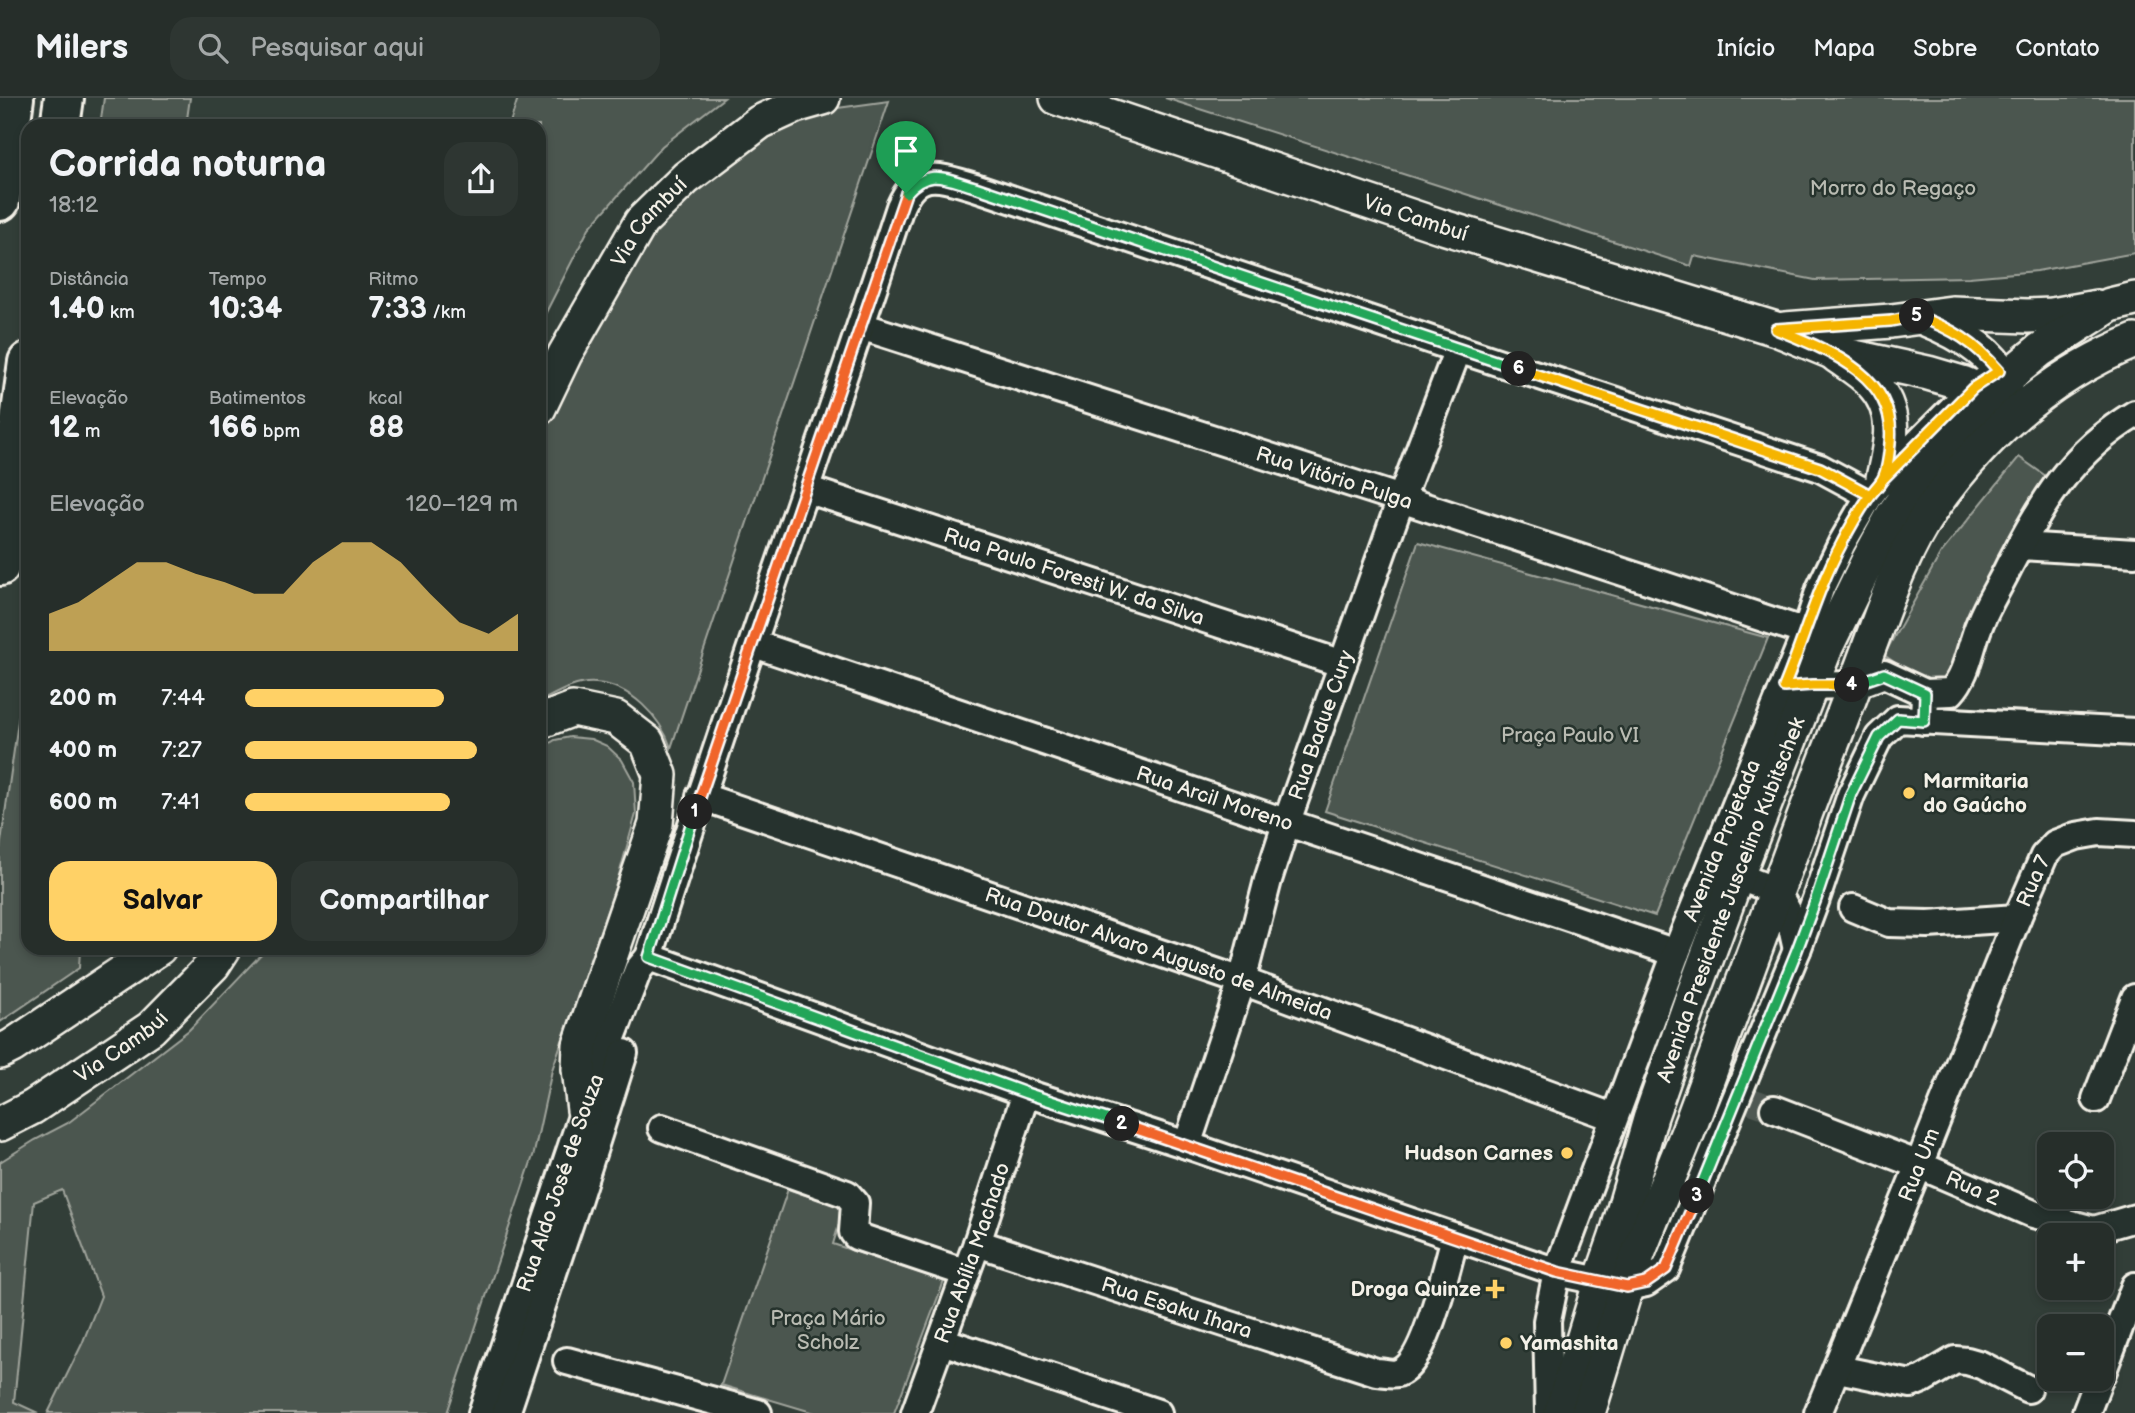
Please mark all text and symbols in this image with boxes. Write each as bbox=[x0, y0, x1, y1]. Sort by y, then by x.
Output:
search box bbox=[170, 17, 660, 80]
text: Milers bbox=[35, 28, 128, 68]
icon: search bbox=[194, 29, 232, 67]
text: Pesquisar aqui bbox=[250, 33, 424, 64]
text: Início bbox=[1717, 34, 1775, 63]
text: Mapa bbox=[1813, 34, 1875, 63]
text: Sobre bbox=[1913, 34, 1977, 63]
text: Contato bbox=[2015, 34, 2100, 63]
pin bbox=[876, 121, 936, 193]
icon: arrive bbox=[887, 132, 925, 170]
text: Corrida noturna bbox=[49, 142, 327, 187]
button: share bbox=[444, 142, 518, 216]
street label: Via Cambuí bbox=[606, 171, 693, 271]
park label: Morro do Regaço bbox=[1810, 176, 1976, 201]
street label: Via Cambuí bbox=[1360, 189, 1472, 247]
text: 18:12 bbox=[49, 191, 98, 219]
text: Distância bbox=[49, 268, 129, 291]
text: Tempo bbox=[209, 268, 267, 291]
text: Ritmo bbox=[368, 268, 419, 291]
text: 1.40 bbox=[49, 291, 105, 327]
text: 10:34 bbox=[209, 291, 282, 327]
text: 7:33 bbox=[368, 291, 427, 327]
pin: 5 bbox=[1899, 298, 1934, 333]
text: km bbox=[105, 301, 135, 324]
text: /km bbox=[427, 301, 466, 324]
text: 5 bbox=[1911, 304, 1922, 327]
pin: 6 bbox=[1502, 352, 1536, 386]
text: 6 bbox=[1513, 357, 1524, 380]
text: Elevação bbox=[49, 387, 128, 410]
text: Batimentos bbox=[209, 387, 306, 410]
text: kcal bbox=[368, 387, 402, 410]
text: 12 bbox=[49, 410, 80, 446]
text: 166 bbox=[209, 410, 258, 446]
text: 88 bbox=[368, 410, 404, 446]
text: m bbox=[80, 420, 100, 443]
text: bpm bbox=[258, 420, 300, 443]
street label: Rua Vitório Pulga bbox=[1253, 441, 1416, 514]
text: Elevação bbox=[49, 490, 145, 518]
text: 120–129 m bbox=[406, 490, 518, 518]
street label: Rua Paulo Foresti W. da Silva bbox=[941, 522, 1208, 631]
street label: Rua Badue Cury bbox=[1283, 646, 1359, 803]
pin: 4 bbox=[1834, 668, 1870, 702]
text: 4 bbox=[1846, 673, 1857, 696]
text: 200 m bbox=[49, 684, 117, 712]
text: 7:44 bbox=[161, 684, 205, 712]
street label: Avenida Presidente Juscelino Kubitschek bbox=[1651, 713, 1810, 1086]
park label: Praça Paulo VI bbox=[1501, 723, 1639, 748]
text: 400 m bbox=[49, 736, 117, 764]
text: 7:27 bbox=[161, 736, 202, 764]
street label: Avenida Projetada bbox=[1678, 756, 1765, 925]
street label: Rua Arcil Moreno bbox=[1133, 760, 1297, 836]
place label: Marmitaria do Gaúcho bbox=[1923, 769, 2029, 818]
marker: Marmitaria do Gaúcho bbox=[1901, 785, 1917, 801]
text: 600 m bbox=[49, 788, 117, 816]
text: 7:41 bbox=[161, 788, 200, 816]
pin: 1 bbox=[678, 794, 712, 830]
text: 1 bbox=[691, 800, 699, 823]
street label: Rua 7 bbox=[2011, 851, 2056, 911]
button: Salvar bbox=[49, 861, 277, 941]
button: Compartilhar bbox=[291, 861, 518, 941]
street label: Rua Doutor Alvaro Augusto de Almeida bbox=[982, 882, 1336, 1026]
street label: Via Cambuí bbox=[70, 1005, 174, 1088]
street label: Rua Aldo José de Souza bbox=[511, 1070, 609, 1295]
pin: 2 bbox=[1104, 1107, 1140, 1142]
text: 2 bbox=[1116, 1112, 1127, 1135]
street label: Rua Um bbox=[1893, 1124, 1945, 1205]
map controls bbox=[2037, 1132, 2114, 1391]
button: locate bbox=[2037, 1132, 2114, 1209]
place label: Hudson Carnes bbox=[1404, 1141, 1553, 1166]
marker: Hudson Carnes bbox=[1559, 1145, 1575, 1161]
street label: Rua Abília Machado bbox=[929, 1159, 1015, 1347]
street label: Rua 2 bbox=[1942, 1165, 2004, 1211]
pin: 3 bbox=[1680, 1178, 1714, 1214]
text: 3 bbox=[1691, 1184, 1702, 1207]
button: + bbox=[2037, 1223, 2114, 1300]
street label: Rua Esaku Ihara bbox=[1098, 1272, 1255, 1344]
place label: Droga Quinze bbox=[1350, 1277, 1481, 1302]
marker: Droga Quinze bbox=[1487, 1281, 1503, 1297]
park label: Praça Mário Scholz bbox=[770, 1306, 886, 1355]
button: − bbox=[2037, 1314, 2114, 1391]
place label: Yamashita bbox=[1520, 1331, 1619, 1356]
marker: Yamashita bbox=[1498, 1335, 1514, 1351]

